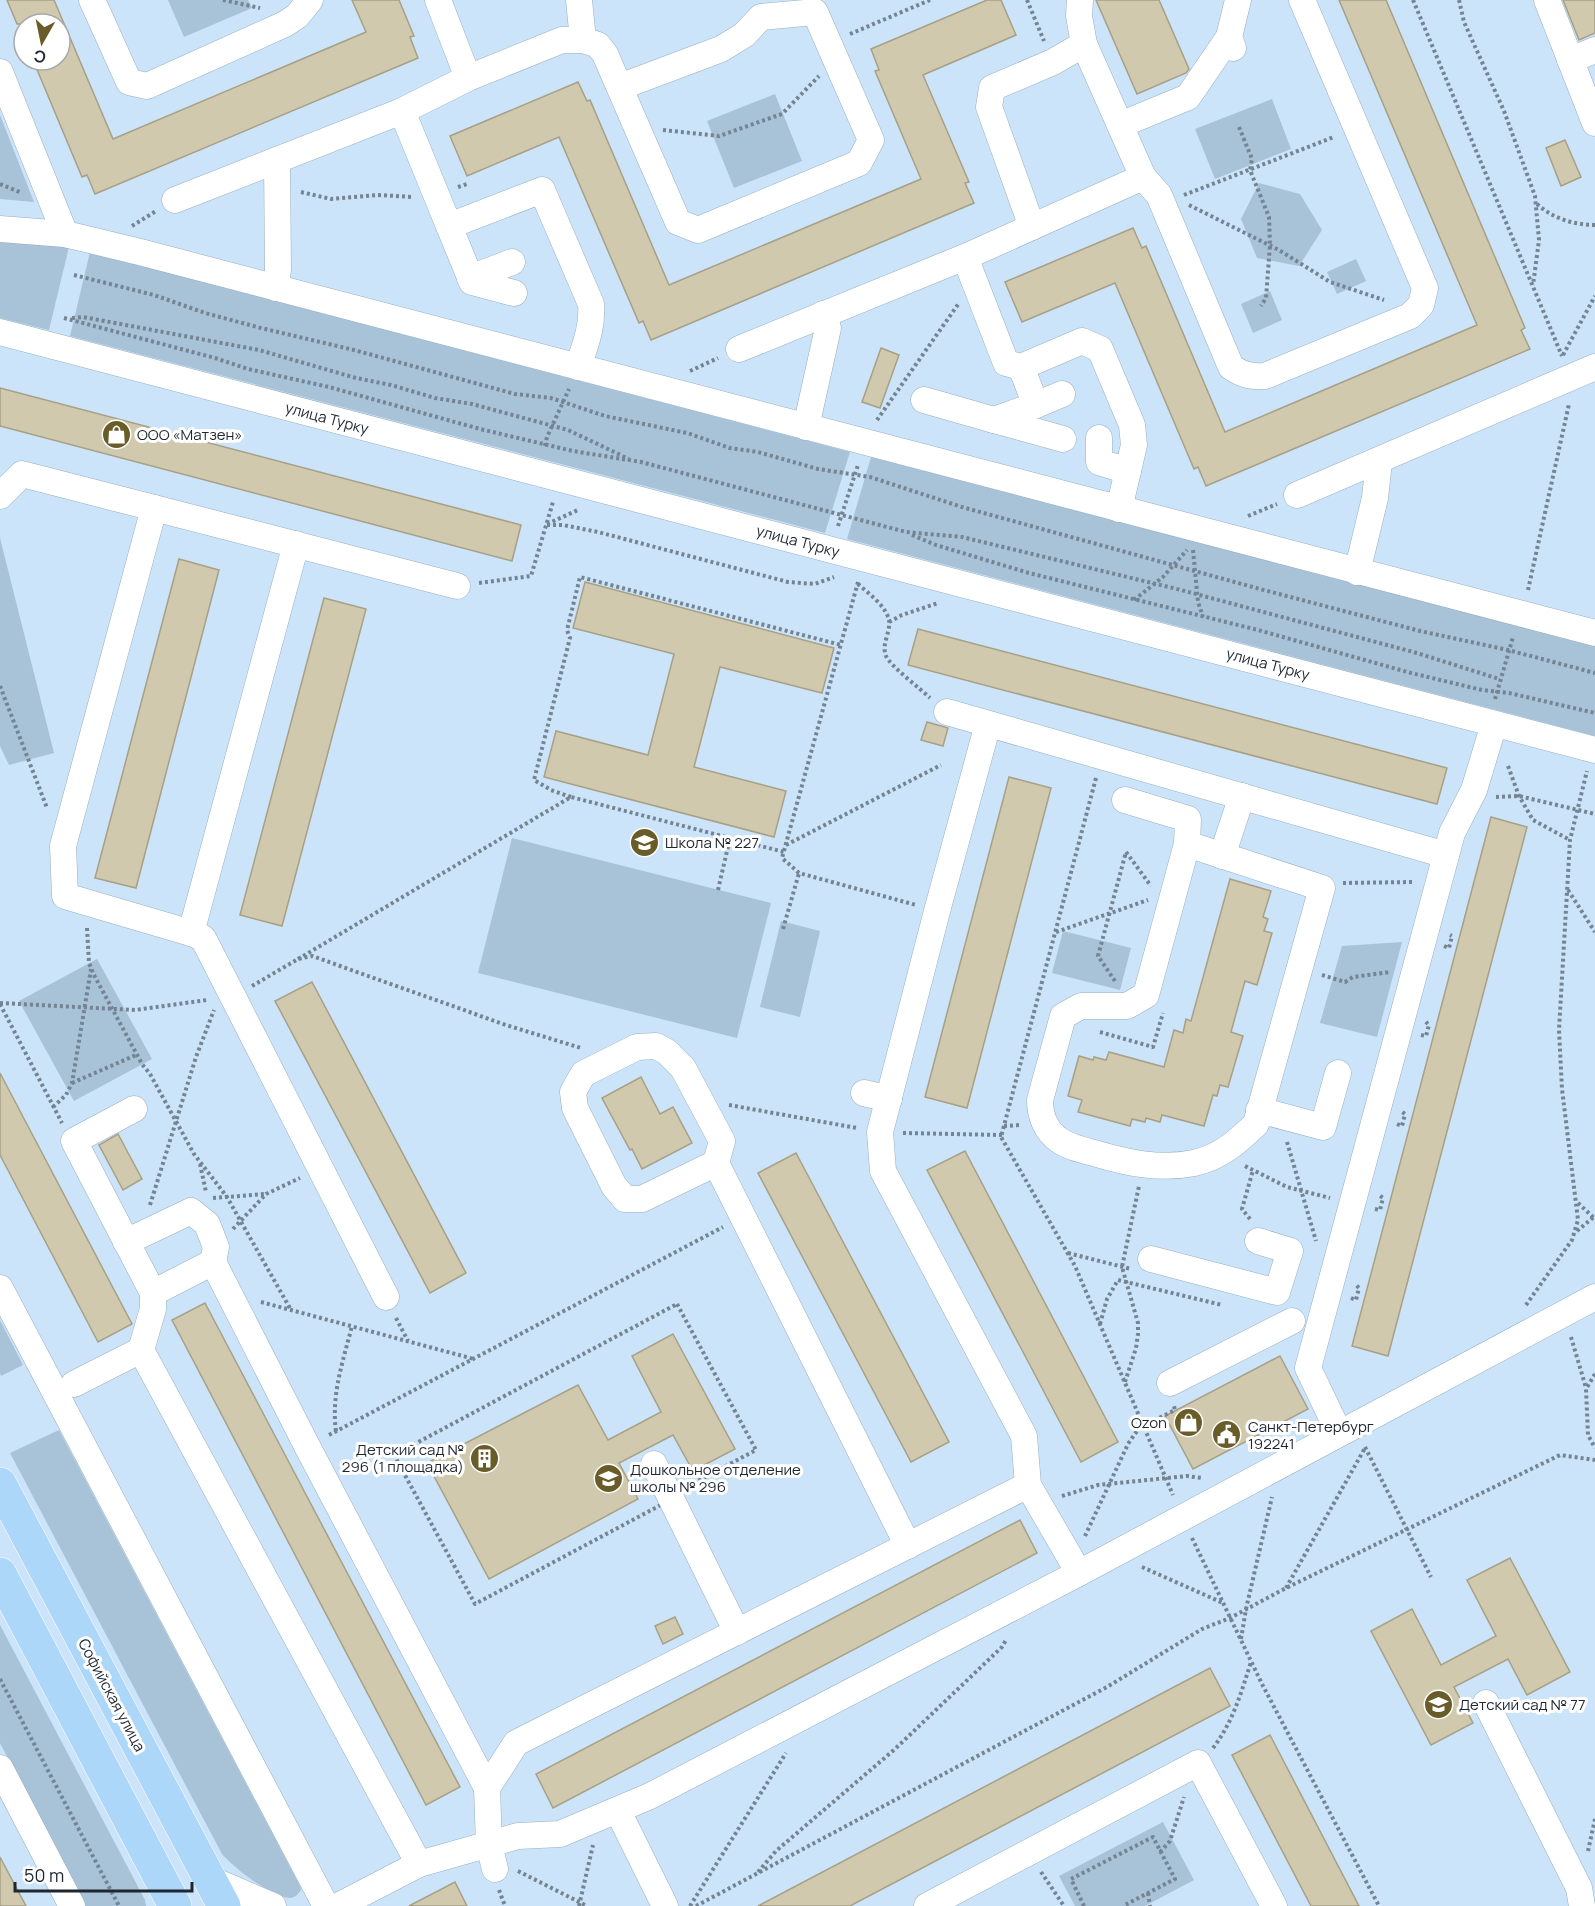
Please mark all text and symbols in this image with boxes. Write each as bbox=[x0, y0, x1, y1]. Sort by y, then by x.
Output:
north arrow bbox=[12, 12, 72, 72]
text: С bbox=[32, 45, 47, 69]
street label: улица Турку bbox=[283, 397, 371, 439]
shop icon: ООО «Матзен» bbox=[100, 418, 132, 450]
place label: ООО «Матзен» bbox=[137, 424, 242, 445]
street label: улица Турку bbox=[754, 520, 842, 562]
street label: улица Турку bbox=[1224, 643, 1312, 685]
school or university icon: Школа № 227 bbox=[628, 826, 660, 858]
place label: Школа № 227 bbox=[665, 832, 759, 853]
shop icon: Ozon bbox=[1172, 1406, 1204, 1438]
place label: Ozon bbox=[1131, 1412, 1167, 1433]
place label: Санкт-Петербург 192241 bbox=[1248, 1416, 1374, 1454]
public building icon: Санкт-Петербург 192241 bbox=[1211, 1419, 1243, 1451]
place label: Детский сад № 296 (1 площадка) bbox=[342, 1439, 464, 1477]
building icon: Детский сад № 296 (1 площадка) bbox=[469, 1442, 501, 1474]
place label: Дошкольное отделение школы № 296 bbox=[630, 1459, 801, 1497]
school or university icon: Дошкольное отделение школы № 296 bbox=[593, 1462, 625, 1494]
street label: Софийская улица bbox=[73, 1635, 151, 1755]
school or university icon: Детский сад № 77 bbox=[1422, 1688, 1454, 1720]
place label: Детский сад № 77 bbox=[1459, 1694, 1586, 1715]
scale bar bbox=[15, 1855, 192, 1893]
text: 50 m bbox=[24, 1863, 64, 1887]

